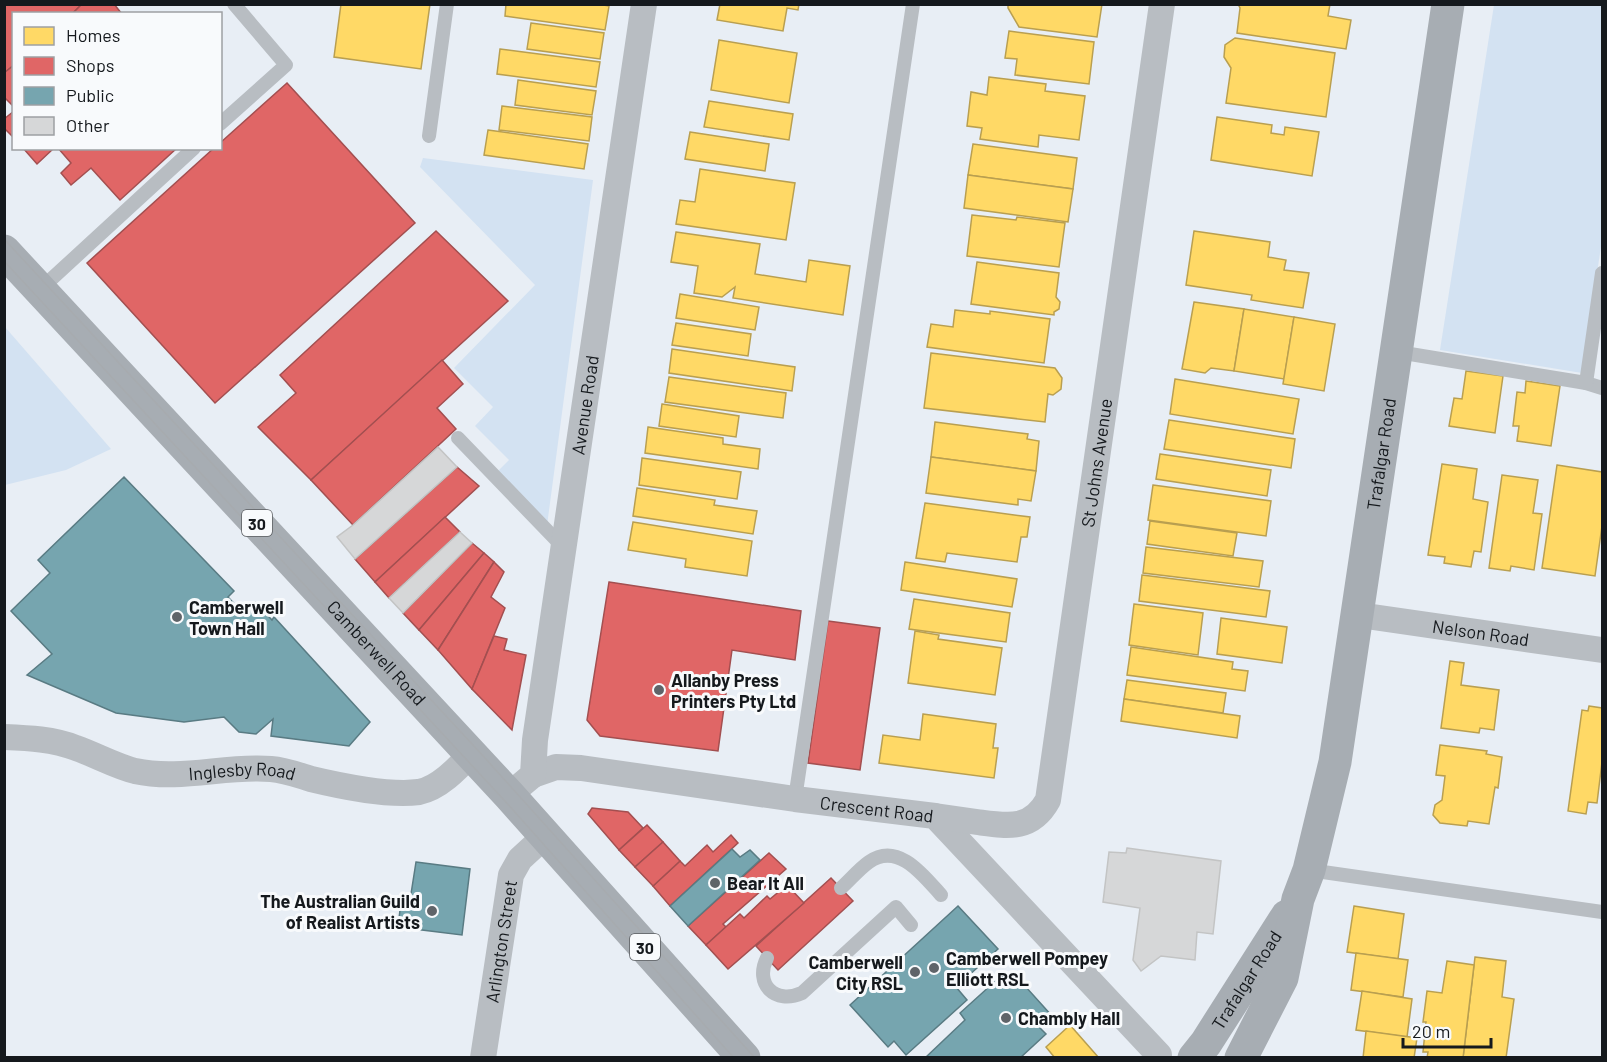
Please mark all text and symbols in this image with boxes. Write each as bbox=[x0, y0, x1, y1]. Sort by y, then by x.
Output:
legend bbox=[12, 12, 222, 150]
text: Homes bbox=[66, 24, 120, 46]
text: Shops bbox=[66, 54, 115, 76]
text: Public bbox=[66, 84, 114, 106]
text: Other bbox=[66, 114, 110, 136]
street label: Avenue Road bbox=[566, 354, 603, 456]
street label: Trafalgar Road bbox=[1362, 396, 1400, 512]
street label: St Johns Avenue bbox=[1076, 397, 1116, 529]
road number: 30 bbox=[242, 510, 272, 536]
place label: Camberwell Town Hall bbox=[189, 596, 284, 639]
street label: Camberwell Road bbox=[323, 596, 431, 710]
marker: Camberwell Town Hall bbox=[170, 610, 184, 624]
street label: Nelson Road bbox=[1431, 615, 1531, 650]
place label: Allanby Press Printers Pty Ltd bbox=[671, 669, 796, 712]
marker: Allanby Press Printers Pty Ltd bbox=[652, 683, 666, 697]
street label: Inglesby Road bbox=[188, 757, 298, 785]
street label: Crescent Road bbox=[819, 791, 935, 827]
place label: Bear It All bbox=[727, 872, 804, 894]
marker: Bear It All bbox=[708, 876, 722, 890]
street label: Arlington Street bbox=[481, 878, 521, 1004]
place label: The Australian Guild of Realist Artists bbox=[260, 890, 420, 933]
marker: The Australian Guild of Realist Artists bbox=[425, 904, 439, 918]
street label: Trafalgar Road bbox=[1206, 926, 1286, 1034]
road number: 30 bbox=[630, 934, 660, 960]
place label: Camberwell Pompey Elliott RSL bbox=[946, 947, 1108, 990]
place label: Camberwell City RSL bbox=[808, 951, 903, 994]
marker: Camberwell Pompey Elliott RSL bbox=[927, 961, 941, 975]
marker: Camberwell City RSL bbox=[908, 965, 922, 979]
place label: Chambly Hall bbox=[1018, 1007, 1120, 1029]
marker: Chambly Hall bbox=[999, 1011, 1013, 1025]
scale bar bbox=[1403, 1011, 1492, 1049]
text: 20 m bbox=[1412, 1020, 1450, 1042]

